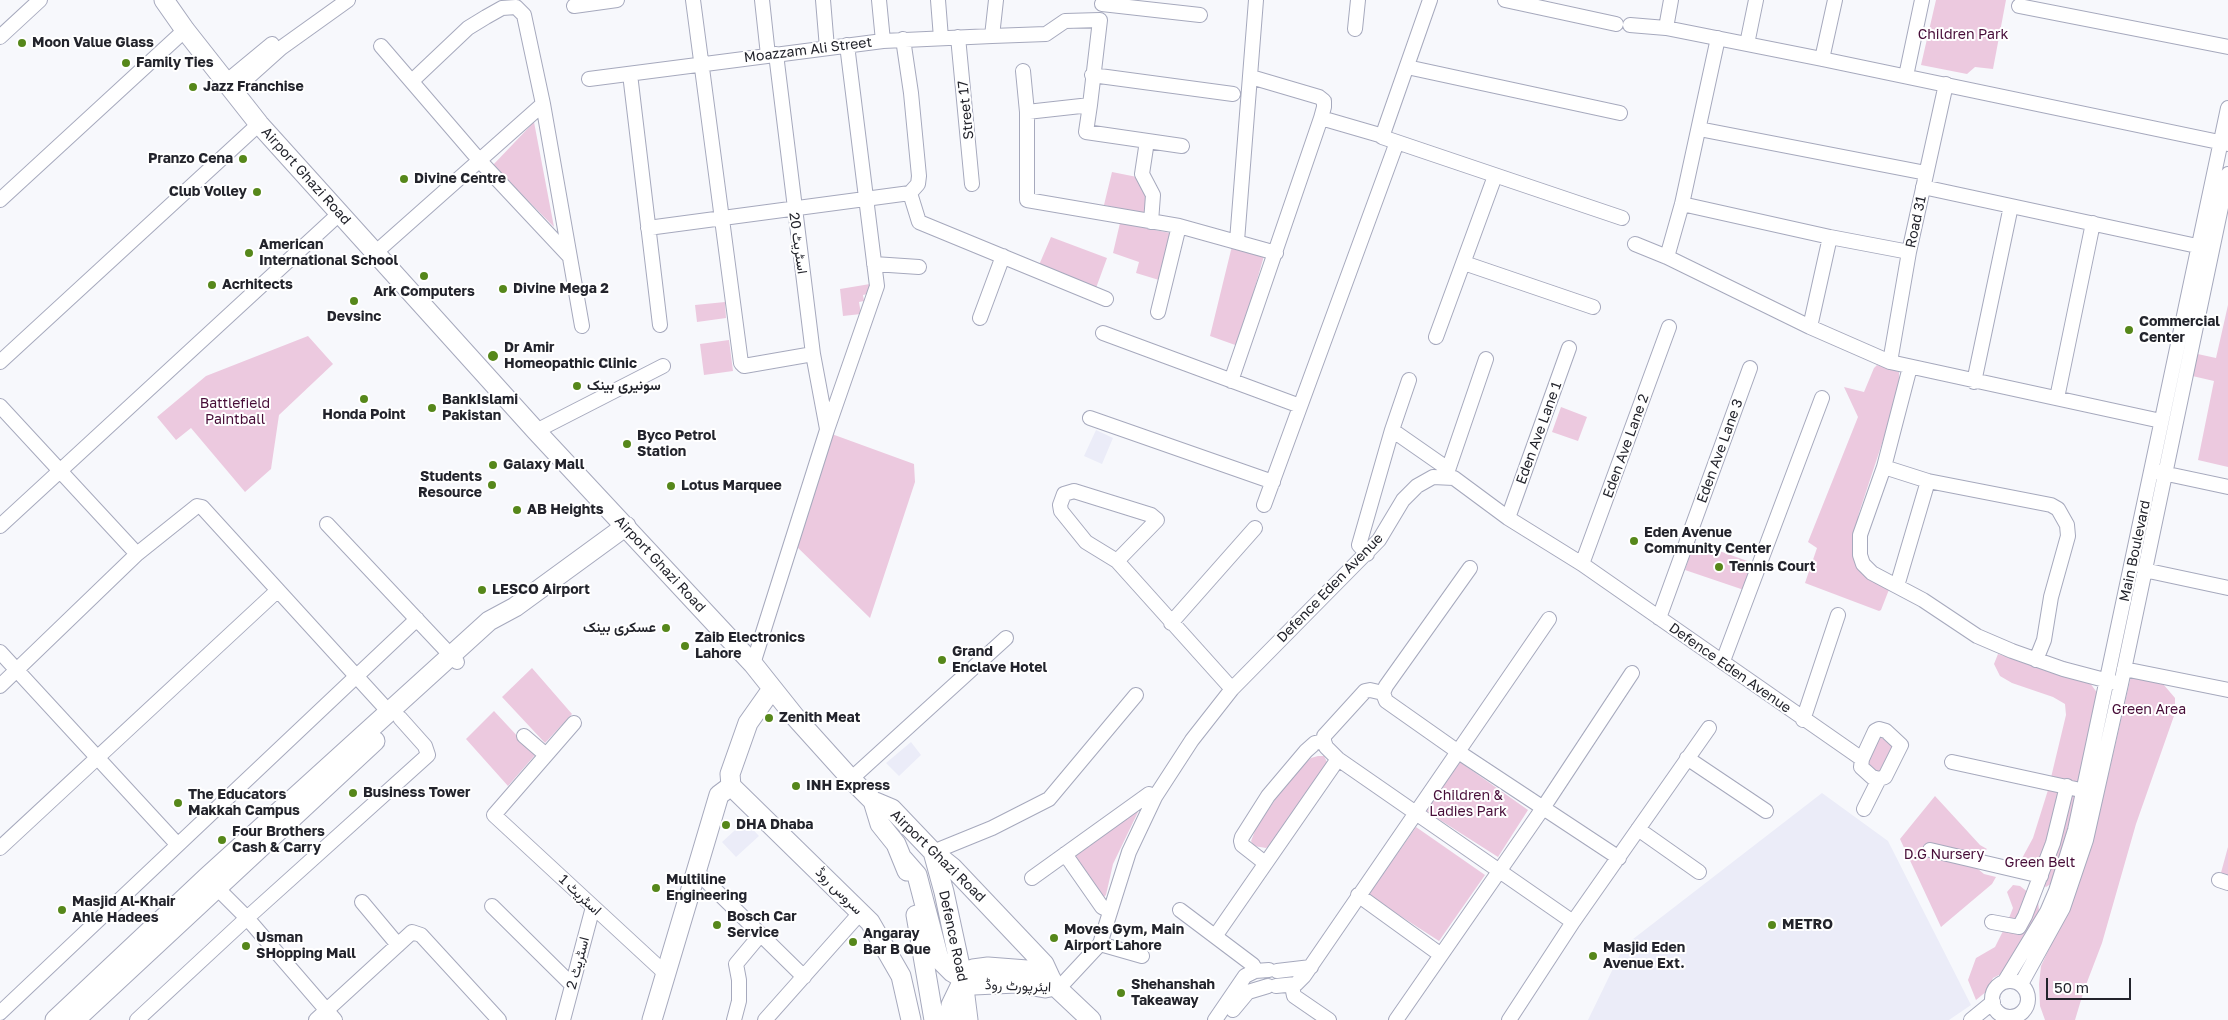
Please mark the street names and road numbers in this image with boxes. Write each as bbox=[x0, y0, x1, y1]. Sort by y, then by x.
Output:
street label: Moazzam Ali Street bbox=[743, 34, 873, 66]
street label: Street 17 bbox=[955, 80, 977, 140]
street label: Airport Ghazi Road bbox=[258, 124, 354, 228]
street label: Road 31 bbox=[1902, 194, 1930, 250]
street label: اسٹریٹ 20 bbox=[785, 211, 811, 275]
street label: Eden Ave Lane 1 bbox=[1513, 379, 1565, 487]
street label: Eden Ave Lane 2 bbox=[1599, 392, 1653, 500]
street label: Eden Ave Lane 3 bbox=[1693, 397, 1747, 505]
street label: Main Boulevard bbox=[2116, 499, 2154, 603]
street label: Airport Ghazi Road bbox=[611, 512, 709, 616]
street label: Defence Eden Avenue bbox=[1273, 530, 1387, 646]
street label: Defence Eden Avenue bbox=[1666, 619, 1794, 717]
street label: Airport Ghazi Road bbox=[887, 806, 989, 906]
street label: سروس روڈ bbox=[812, 864, 866, 918]
street label: اسٹریٹ 1 bbox=[555, 871, 605, 919]
street label: Defence Road bbox=[935, 889, 971, 983]
street label: اسٹریٹ 2 bbox=[563, 935, 593, 991]
street label: ایئرپورٹ روڈ bbox=[985, 976, 1051, 996]

